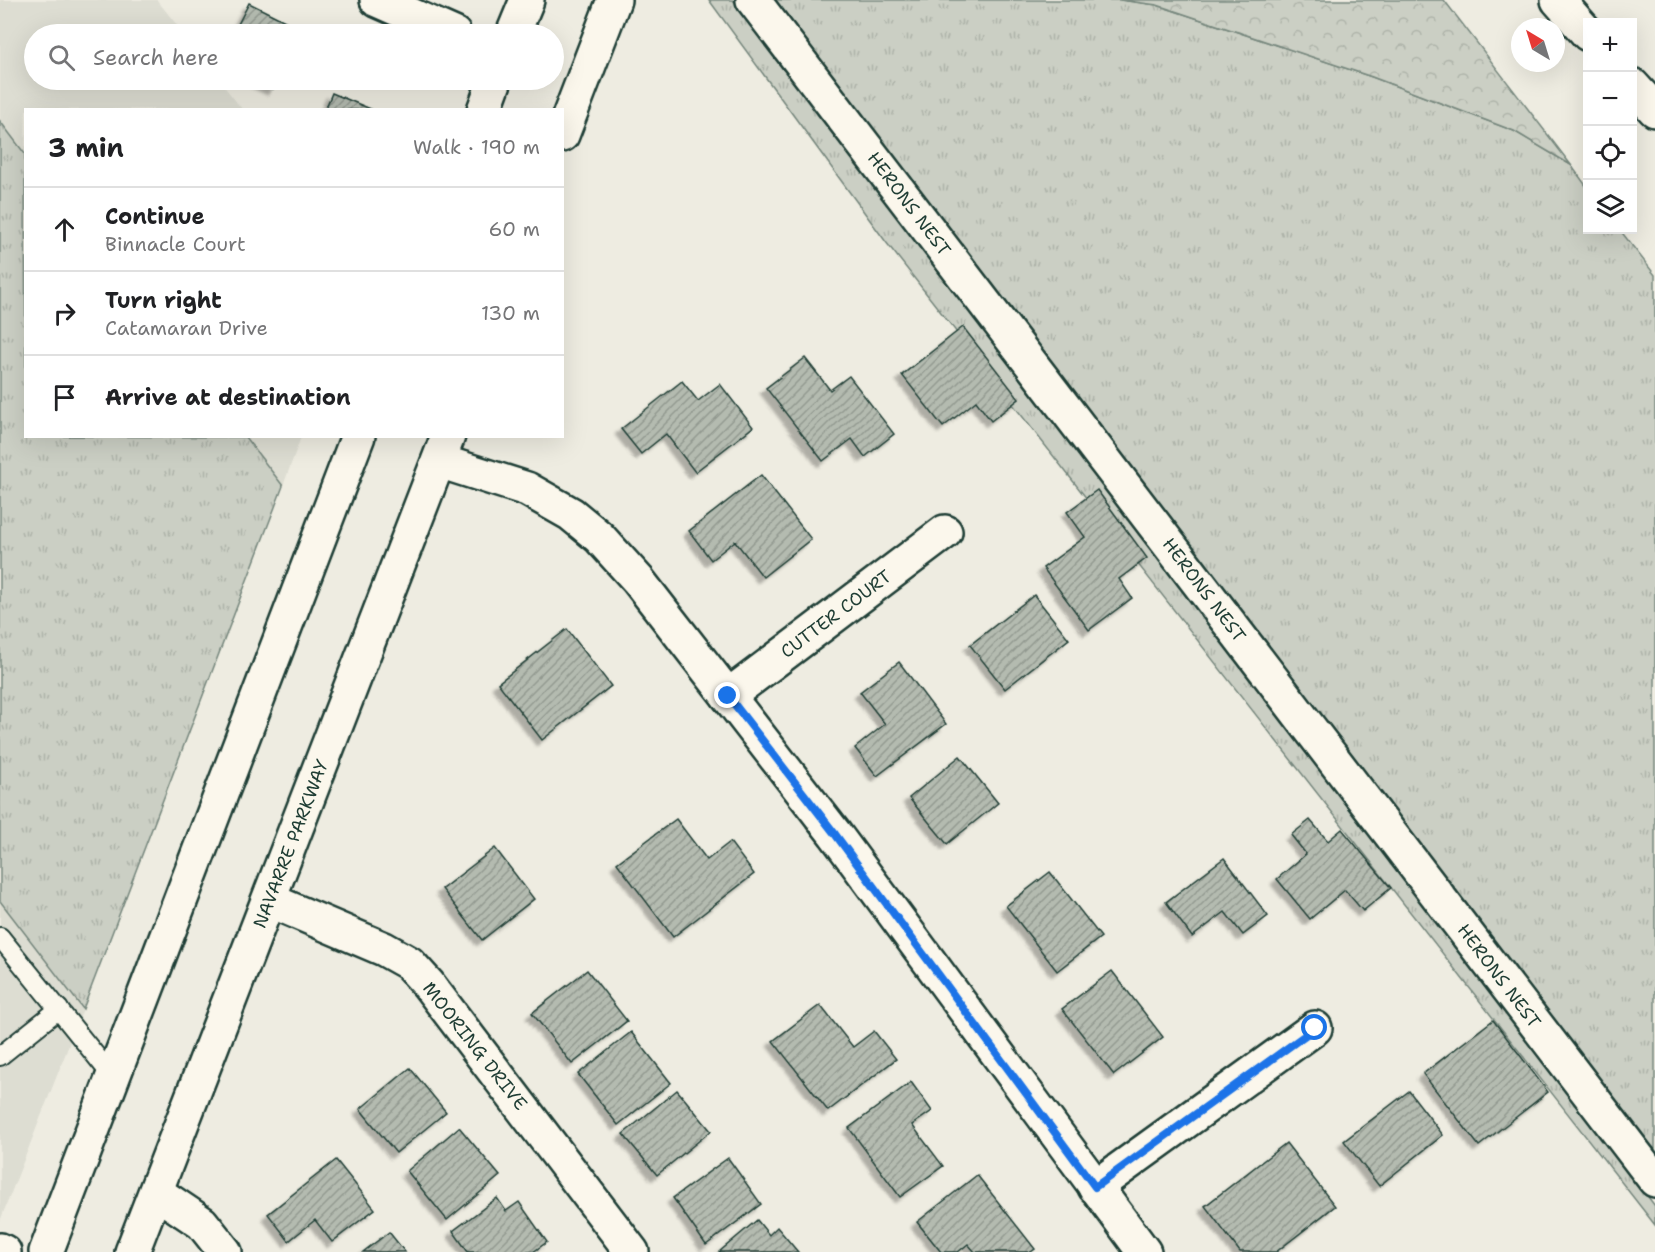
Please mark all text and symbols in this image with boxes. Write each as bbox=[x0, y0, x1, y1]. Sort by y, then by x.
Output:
north arrow bbox=[1511, 18, 1565, 72]
map controls bbox=[1583, 18, 1637, 234]
button: + bbox=[1583, 18, 1637, 72]
search box bbox=[24, 24, 564, 90]
icon: search bbox=[45, 41, 78, 74]
text: Search here bbox=[93, 43, 219, 72]
button: − bbox=[1583, 72, 1637, 126]
button: locate bbox=[1583, 126, 1637, 180]
text: 3 min bbox=[48, 130, 124, 165]
text: Walk · 190 m bbox=[413, 134, 540, 160]
street label: HERONS NEST bbox=[862, 147, 956, 261]
button: layers bbox=[1583, 180, 1637, 234]
text: Continue bbox=[105, 202, 205, 231]
icon: ahead bbox=[48, 213, 81, 246]
text: 60 m bbox=[488, 216, 540, 242]
text: Binnacle Court bbox=[105, 231, 246, 257]
text: Turn right bbox=[105, 286, 222, 315]
icon: right bbox=[48, 297, 81, 330]
text: 130 m bbox=[481, 300, 540, 326]
text: Catamaran Drive bbox=[105, 315, 268, 341]
icon: arrive bbox=[48, 381, 81, 414]
text: Arrive at destination bbox=[105, 383, 351, 412]
street label: HERONS NEST bbox=[1157, 533, 1251, 647]
street label: CUTTER COURT bbox=[776, 564, 896, 664]
route end bbox=[714, 682, 740, 708]
street label: NAVARRE PARKWAY bbox=[248, 756, 334, 932]
street label: HERONS NEST bbox=[1452, 919, 1546, 1033]
street label: MOORING DRIVE bbox=[417, 977, 533, 1115]
route start bbox=[1301, 1014, 1327, 1040]

